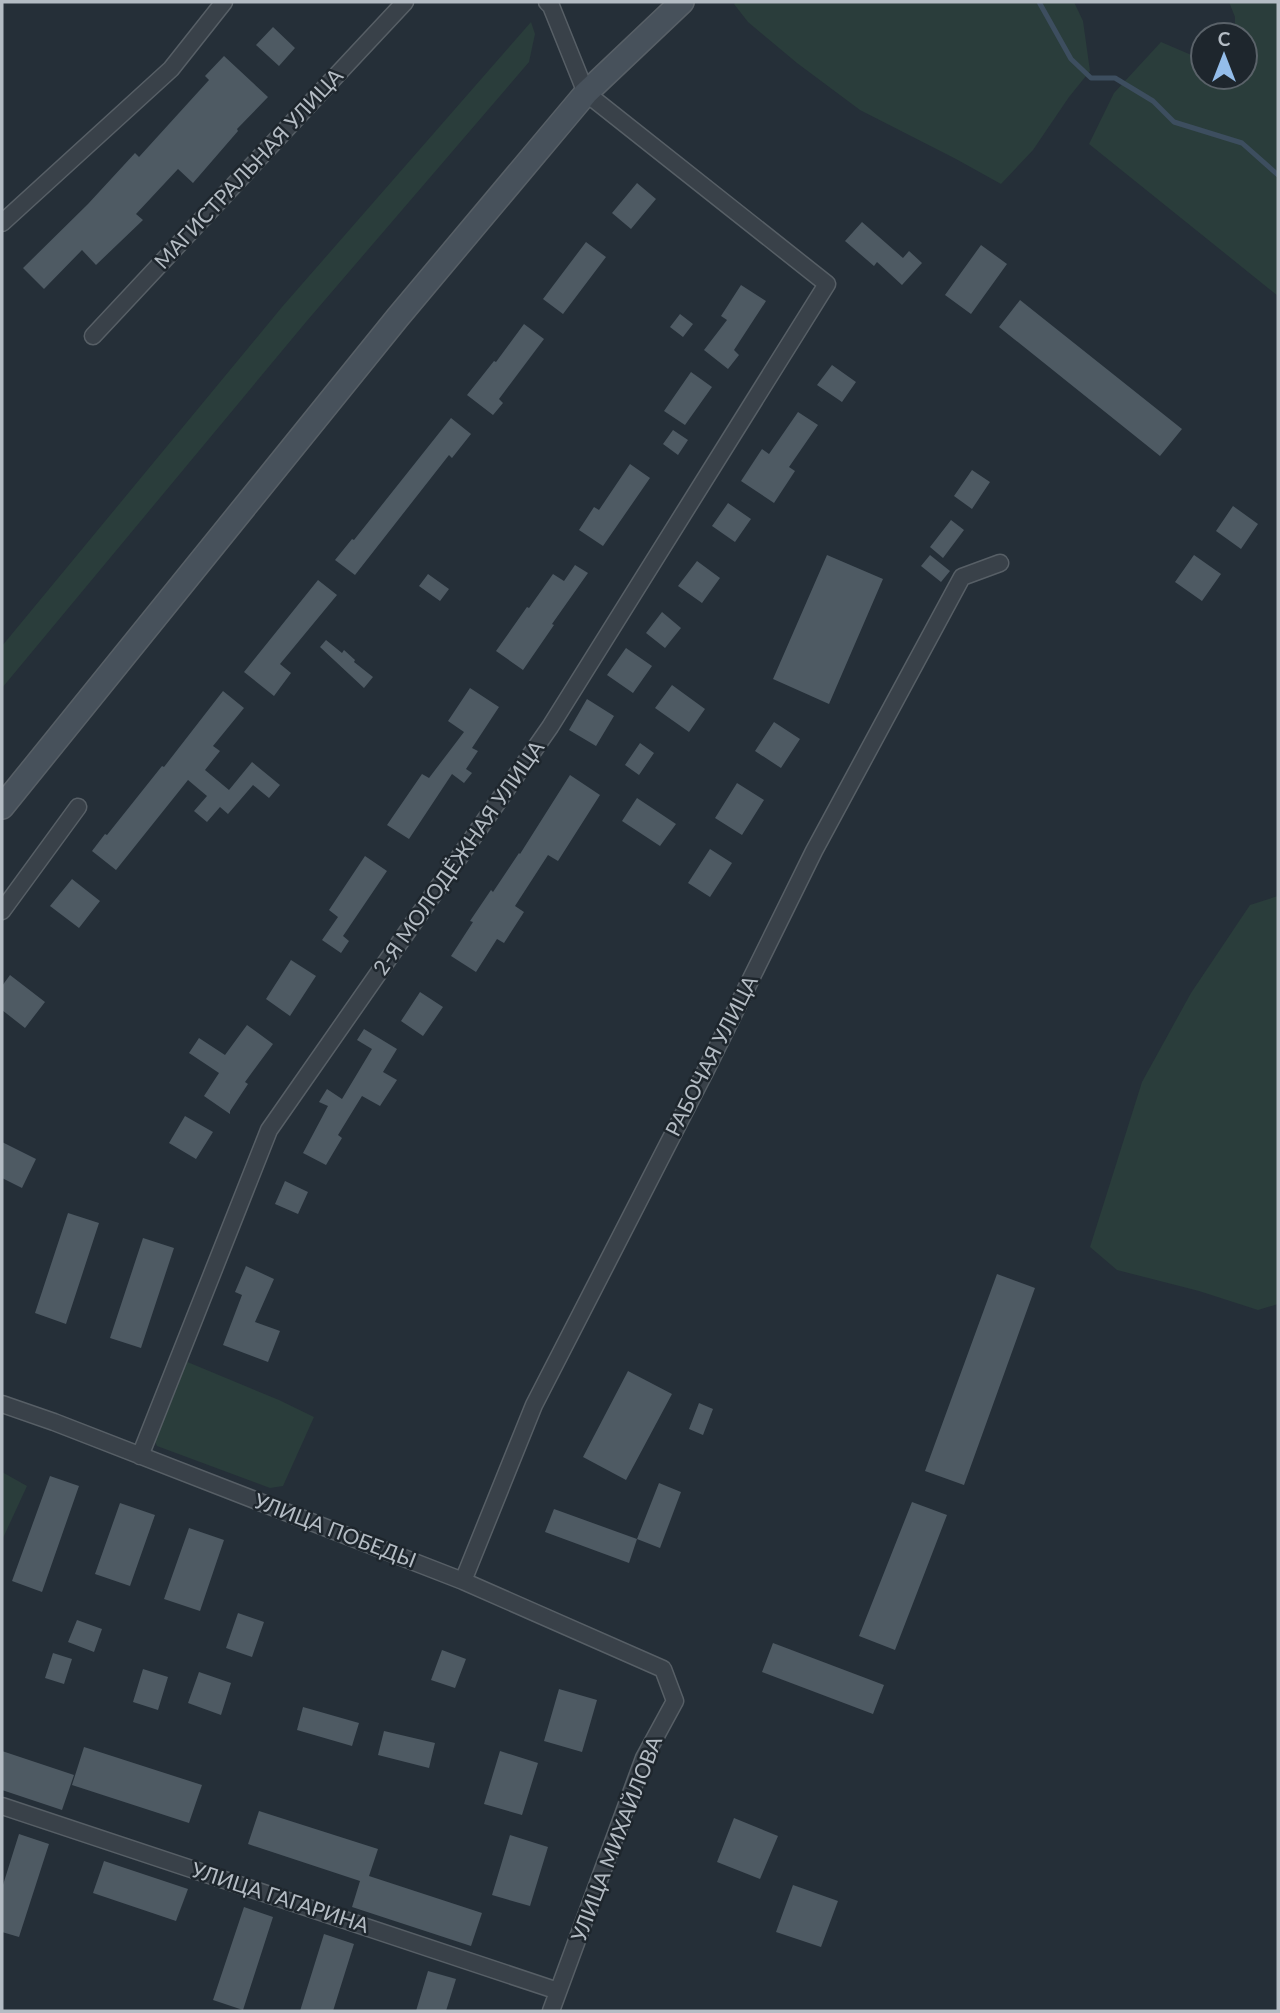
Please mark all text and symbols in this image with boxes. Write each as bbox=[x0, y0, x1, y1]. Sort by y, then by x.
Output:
north arrow bbox=[1189, 21, 1259, 91]
text: С bbox=[1218, 27, 1231, 50]
street label: МАГИСТРАЛЬНАЯ УЛИЦА bbox=[148, 62, 348, 273]
street label: 2-Я МОЛОДЁЖНАЯ УЛИЦА bbox=[367, 734, 549, 979]
street label: РАБОЧАЯ УЛИЦА bbox=[659, 970, 762, 1140]
street label: УЛИЦА ПОБЕДЫ bbox=[251, 1487, 420, 1572]
street label: УЛИЦА МИХАЙЛОВА bbox=[565, 1731, 667, 1945]
street label: УЛИЦА ГАГАРИНА bbox=[189, 1856, 373, 1937]

